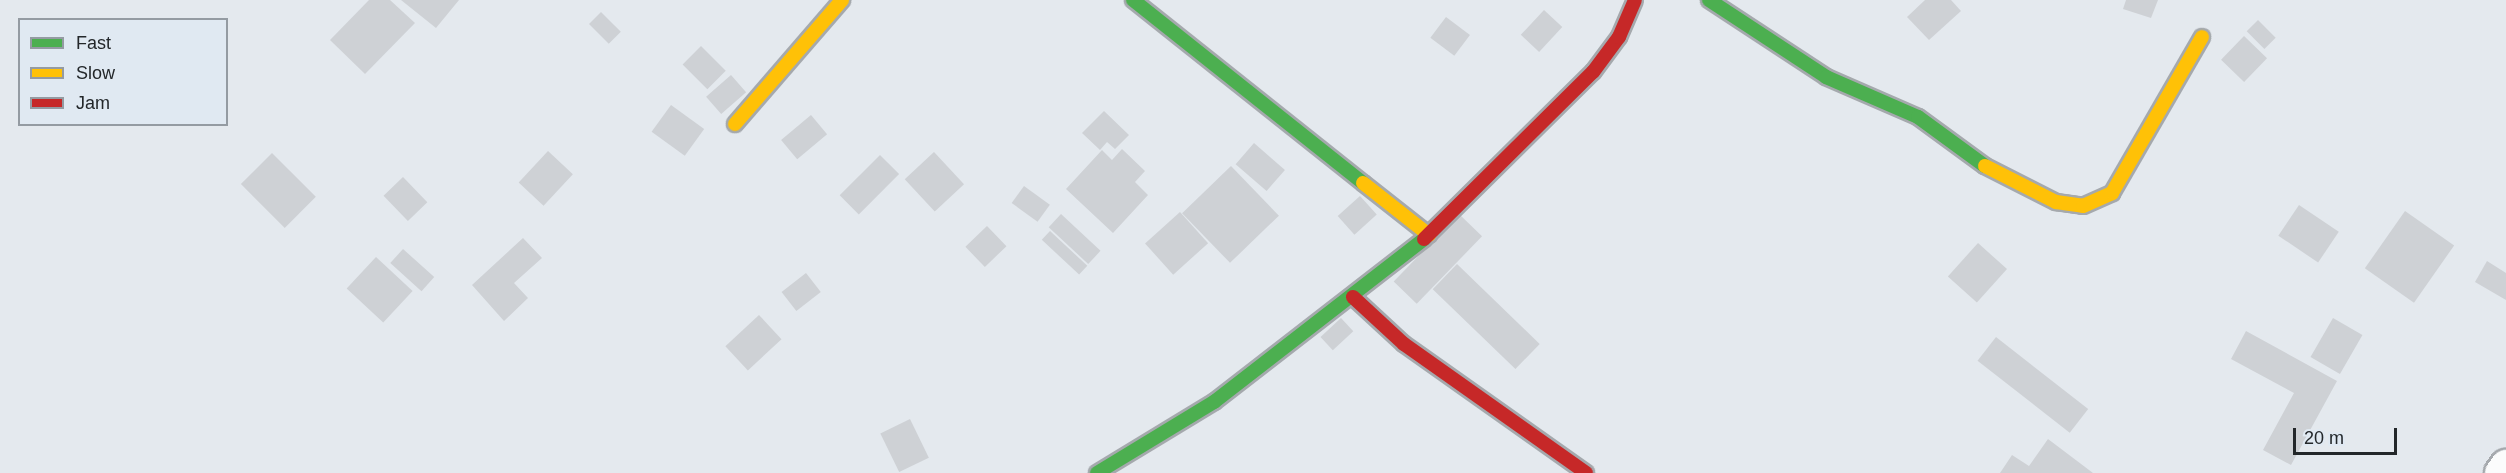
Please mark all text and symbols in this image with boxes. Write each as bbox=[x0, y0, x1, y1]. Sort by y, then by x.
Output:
legend bbox=[18, 18, 228, 126]
text: Fast bbox=[76, 33, 111, 53]
text: Slow bbox=[76, 63, 115, 83]
text: Jam bbox=[76, 93, 110, 113]
scale bar bbox=[2296, 416, 2400, 454]
text: 20 m bbox=[2304, 428, 2344, 448]

